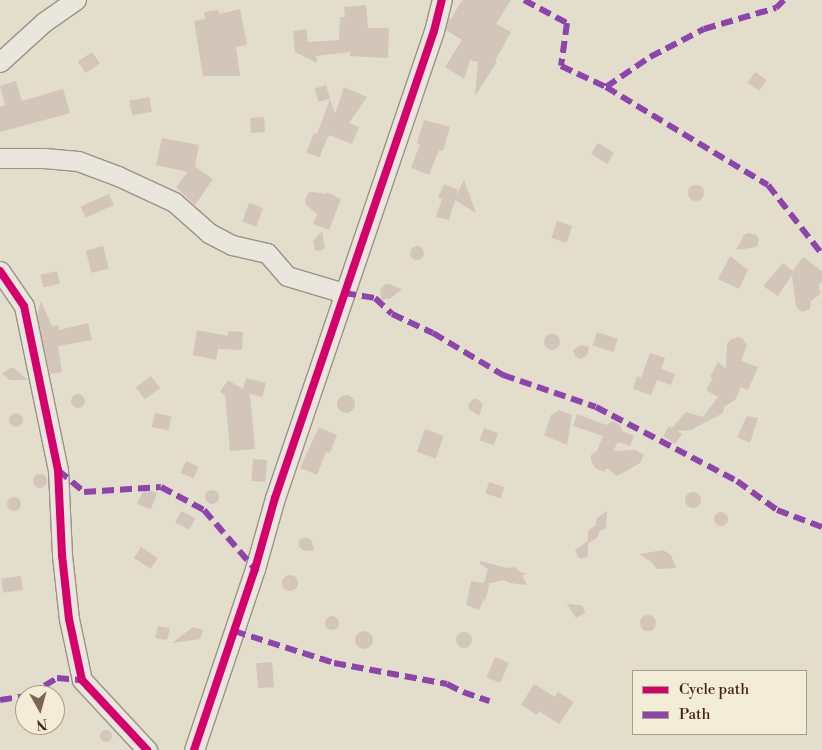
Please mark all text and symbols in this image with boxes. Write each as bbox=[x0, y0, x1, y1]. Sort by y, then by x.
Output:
legend bbox=[632, 670, 807, 735]
text: Cycle path bbox=[679, 680, 749, 699]
north arrow bbox=[15, 685, 65, 735]
text: Path bbox=[679, 705, 711, 724]
text: N bbox=[35, 714, 48, 734]

